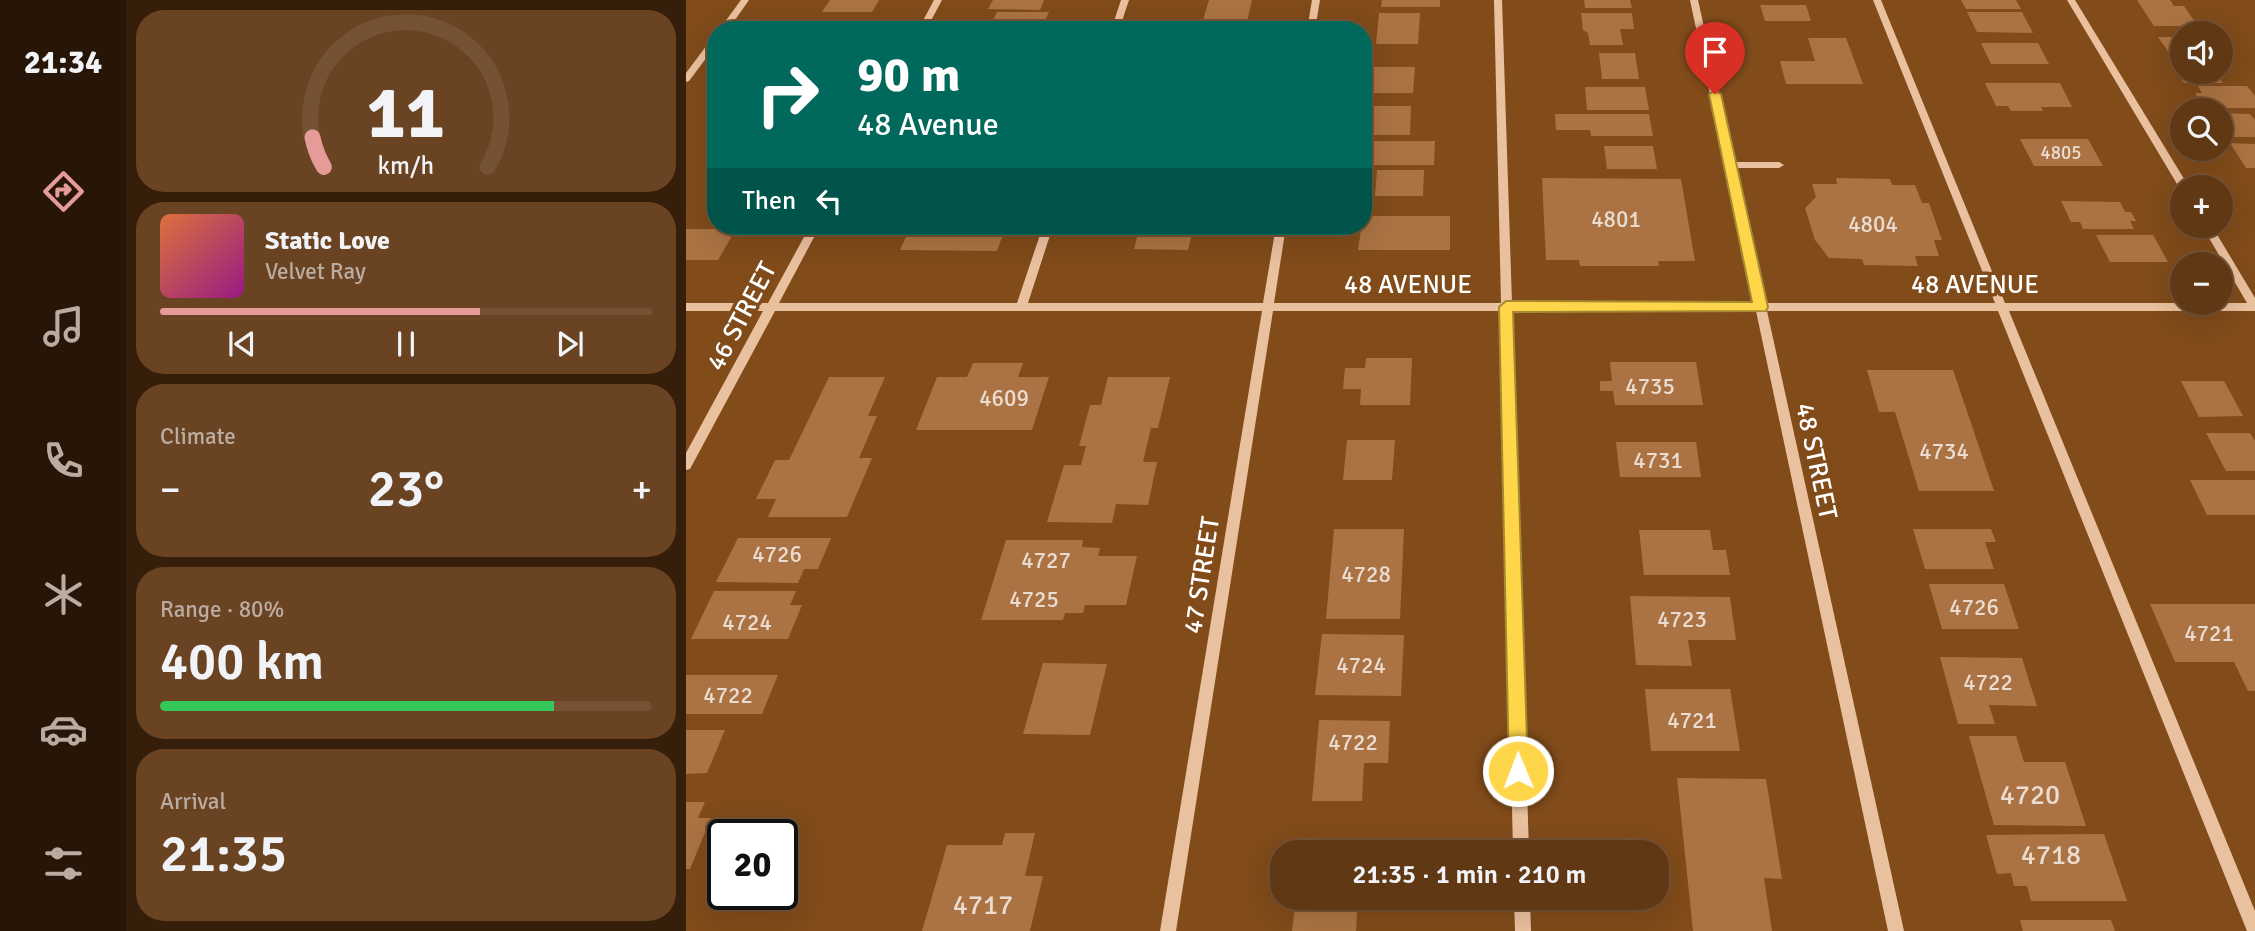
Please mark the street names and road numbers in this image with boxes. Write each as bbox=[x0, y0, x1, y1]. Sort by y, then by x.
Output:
street label: 46 STREET bbox=[700, 257, 784, 376]
street label: 48 AVENUE bbox=[1344, 269, 1472, 301]
street label: 48 AVENUE bbox=[1911, 269, 2039, 301]
street label: 48 STREET bbox=[1788, 400, 1844, 523]
street label: 47 STREET bbox=[1177, 514, 1227, 636]

